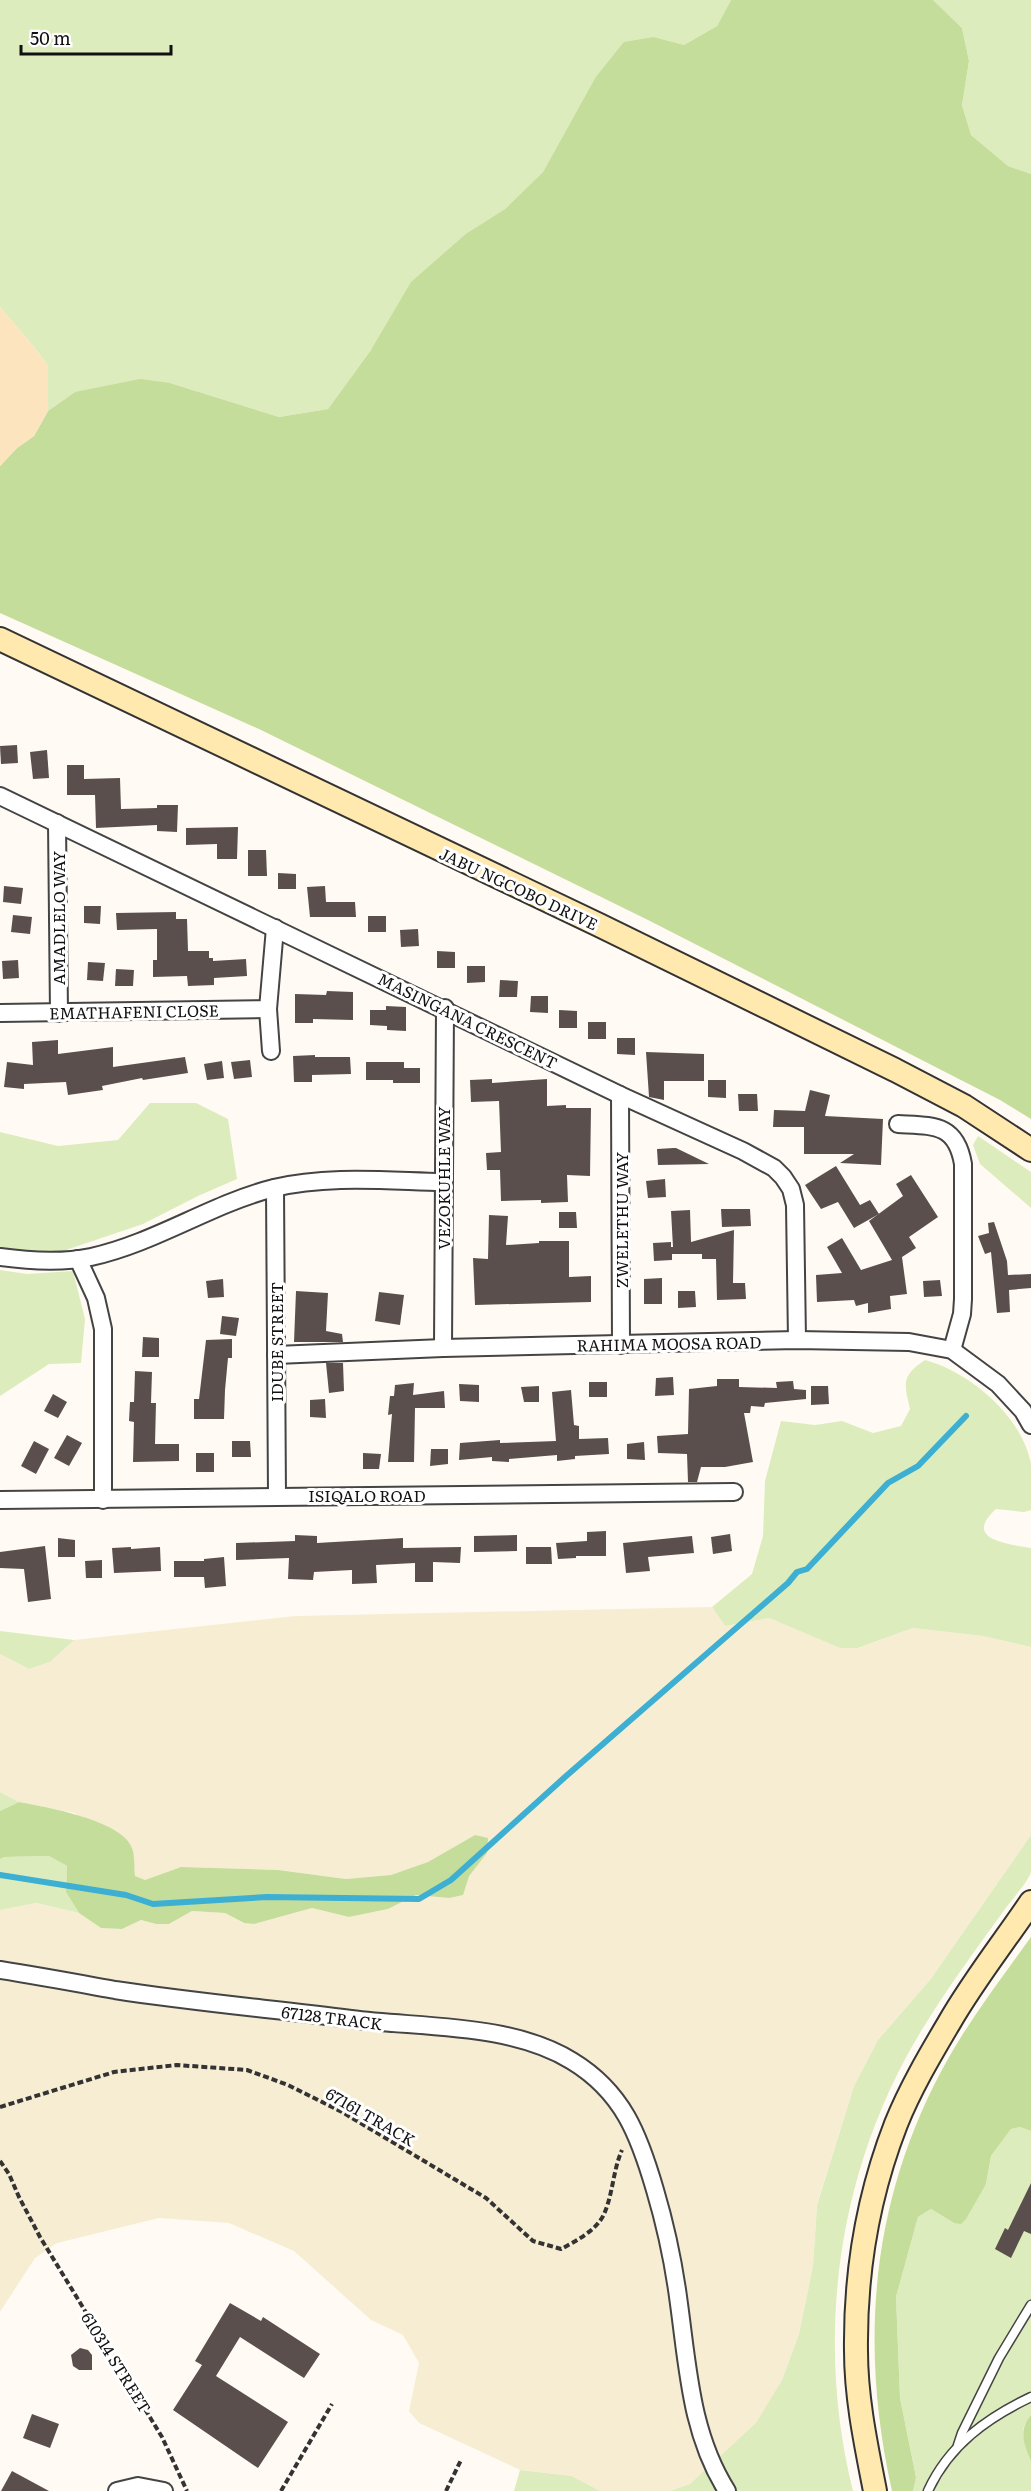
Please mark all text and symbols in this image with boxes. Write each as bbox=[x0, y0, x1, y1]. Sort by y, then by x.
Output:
scale bar bbox=[21, 18, 171, 56]
text: 50 m bbox=[30, 24, 71, 51]
street label: JABU NGCOBO DRIVE bbox=[436, 841, 602, 935]
street label: AMADLELO WAY bbox=[46, 850, 70, 985]
street label: MASINGANA CRESCENT bbox=[374, 966, 562, 1074]
street label: EMATHAFENI CLOSE bbox=[49, 998, 219, 1024]
street label: VEZOKUHLE WAY bbox=[431, 1106, 455, 1250]
street label: ZWELETHU WAY bbox=[609, 1151, 633, 1288]
street label: IDUBE STREET bbox=[264, 1282, 288, 1402]
street label: RAHIMA MOOSA ROAD bbox=[576, 1329, 762, 1357]
street label: ISIQALO ROAD bbox=[308, 1483, 426, 1507]
street label: 67128 TRACK bbox=[280, 1999, 384, 2035]
street label: 67161 TRACK bbox=[322, 2081, 420, 2151]
street label: 610314 STREET bbox=[76, 2307, 158, 2417]

